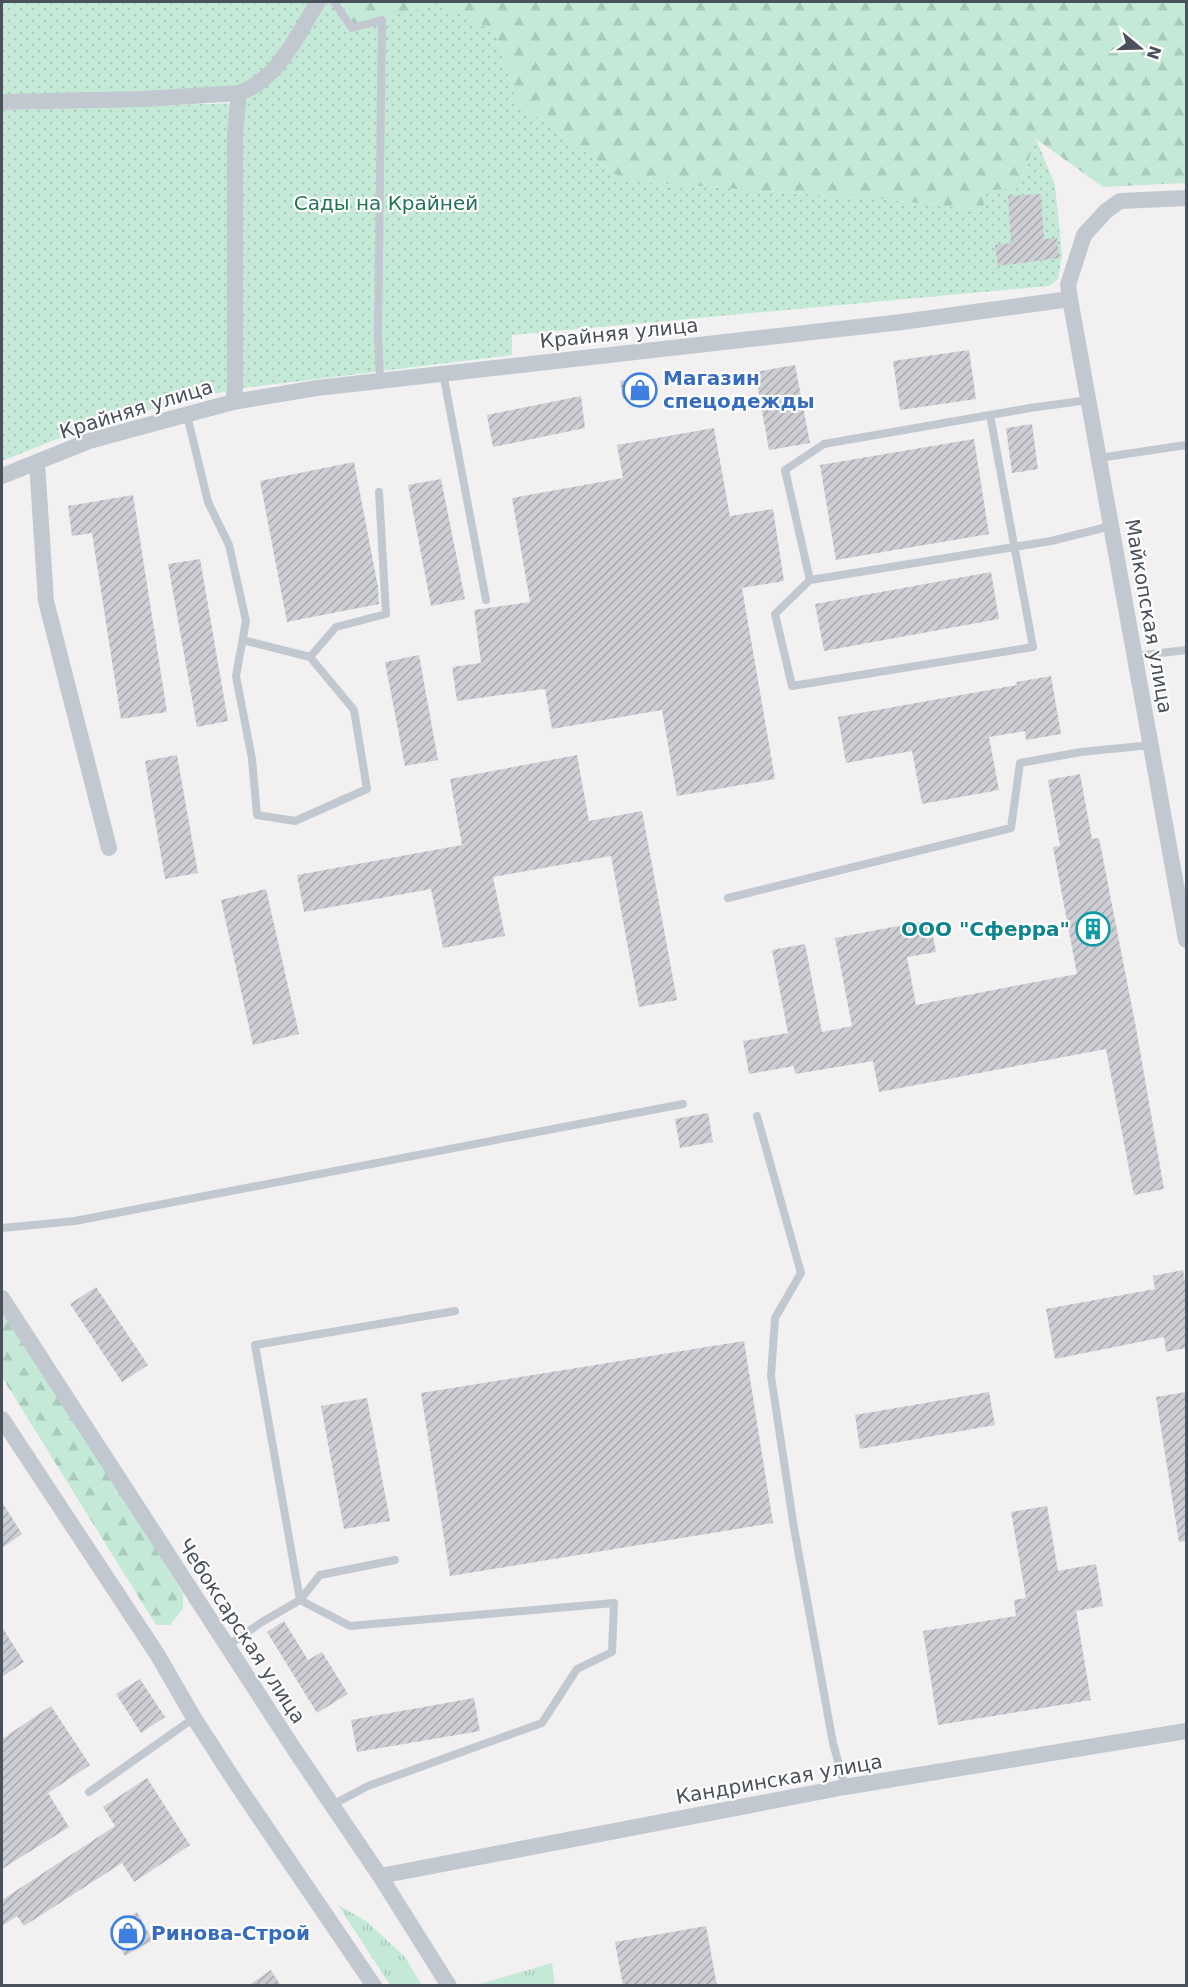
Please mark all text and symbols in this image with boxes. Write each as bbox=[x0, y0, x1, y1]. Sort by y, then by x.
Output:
north arrow bbox=[1110, 18, 1170, 78]
text: N bbox=[1143, 43, 1165, 62]
park label: Сады на Крайней bbox=[294, 191, 478, 215]
street label: Крайняя улица bbox=[539, 313, 699, 353]
place label: Магазин спецодежды bbox=[663, 366, 815, 413]
shop icon: Магазин спецодежды bbox=[622, 372, 658, 408]
street label: Крайняя улица bbox=[56, 374, 216, 444]
street label: Майкопская улица bbox=[1120, 517, 1178, 715]
building icon: ООО "Сферра" bbox=[1075, 911, 1111, 947]
place label: ООО "Сферра" bbox=[901, 917, 1070, 941]
street label: Чебоксарская улица bbox=[173, 1534, 311, 1728]
street label: Кандринская улица bbox=[674, 1749, 884, 1809]
shop icon: Ринова-Строй bbox=[110, 1915, 146, 1951]
place label: Ринова-Строй bbox=[151, 1921, 310, 1945]

